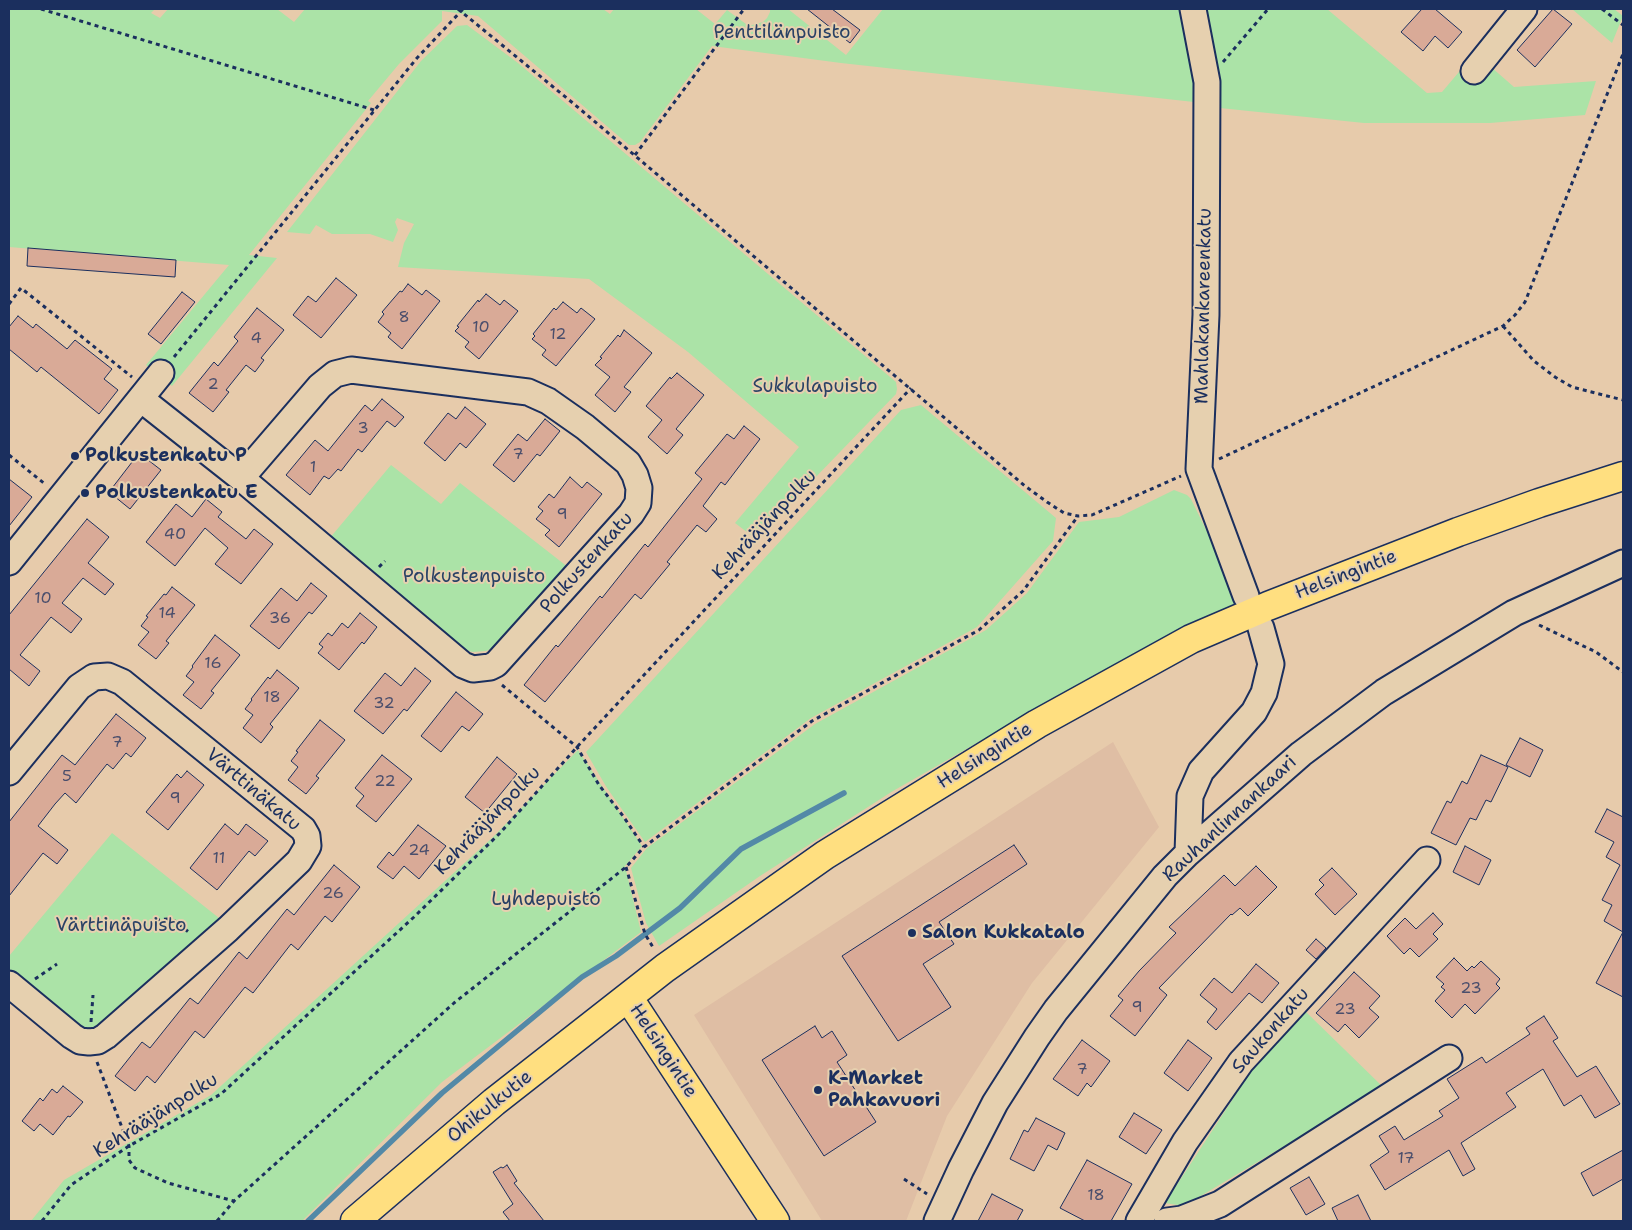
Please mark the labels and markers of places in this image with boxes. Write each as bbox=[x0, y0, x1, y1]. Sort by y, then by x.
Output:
place label: Polkustenkatu P bbox=[85, 445, 247, 467]
marker: Polkustenkatu P bbox=[69, 450, 81, 462]
place label: Polkustenkatu E bbox=[95, 482, 258, 504]
marker: Polkustenkatu E bbox=[79, 487, 91, 499]
place label: Salon Kukkatalo bbox=[922, 922, 1085, 944]
marker: Salon Kukkatalo bbox=[906, 927, 918, 939]
place label: K-Market Pahkavuori bbox=[828, 1068, 940, 1112]
marker: K-Market Pahkavuori bbox=[812, 1084, 824, 1096]

